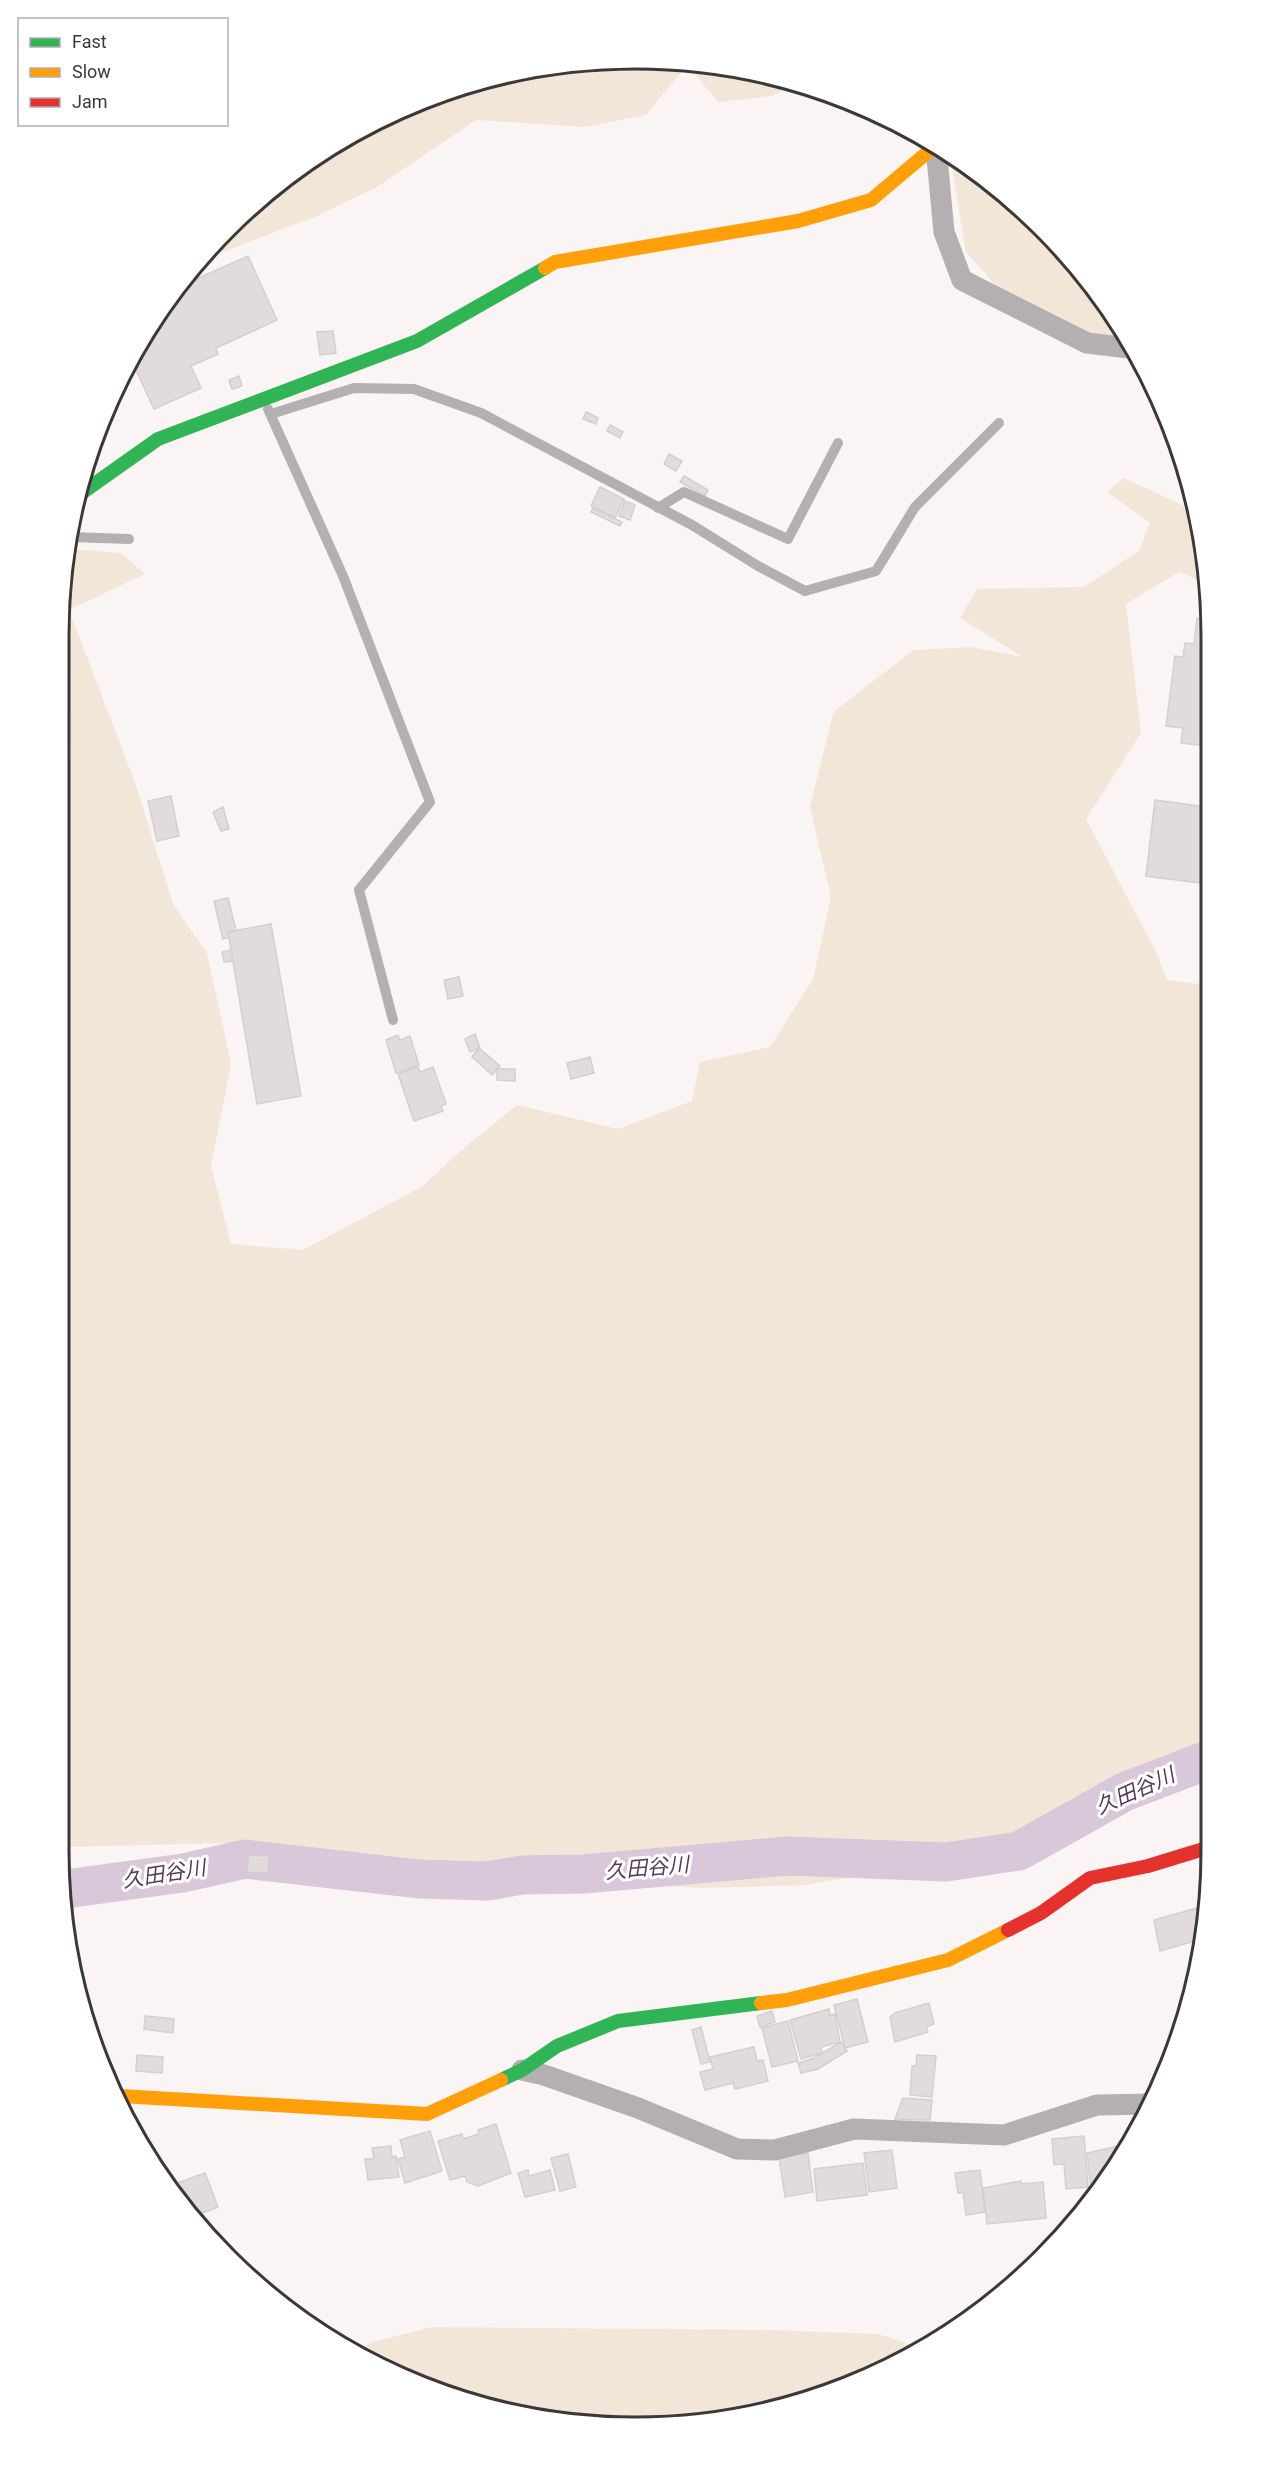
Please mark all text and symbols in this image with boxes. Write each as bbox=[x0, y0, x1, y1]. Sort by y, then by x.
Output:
legend bbox=[18, 18, 228, 126]
text: Fast bbox=[72, 31, 107, 52]
text: Slow bbox=[72, 61, 111, 82]
text: Jam bbox=[72, 91, 108, 112]
water label: 久田谷川 bbox=[1092, 1762, 1180, 1819]
water label: 久田谷川 bbox=[604, 1852, 692, 1884]
water label: 久田谷川 bbox=[121, 1855, 209, 1892]

